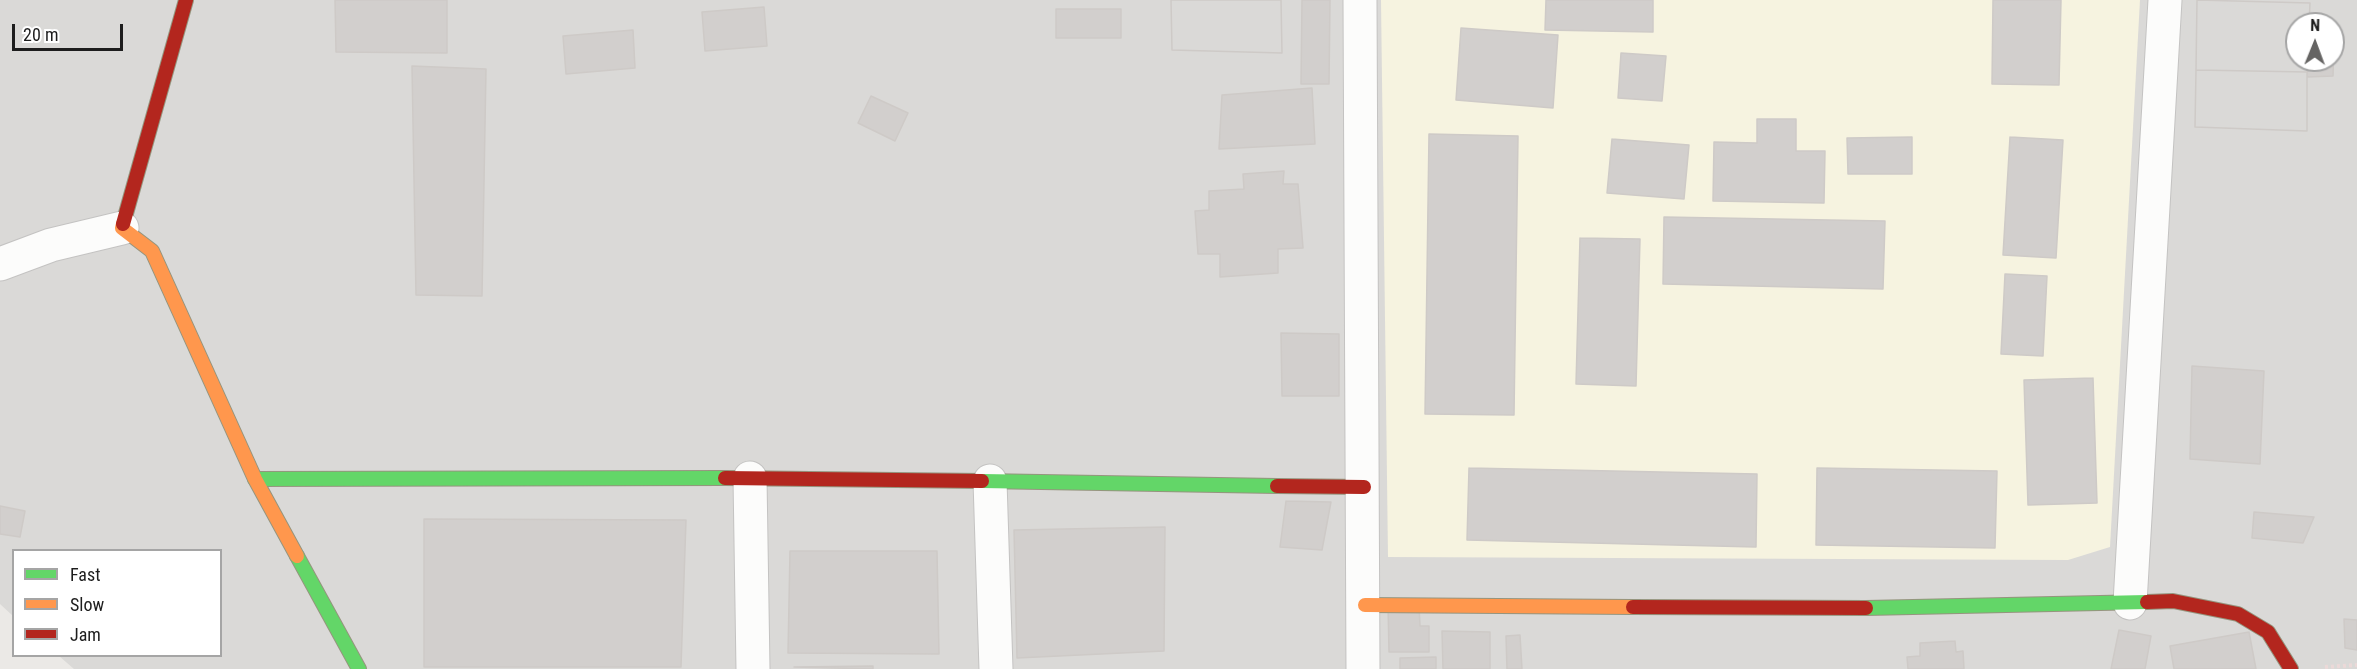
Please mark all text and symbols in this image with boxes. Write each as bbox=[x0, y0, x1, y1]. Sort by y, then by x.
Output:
scale bar bbox=[15, 12, 126, 50]
north arrow bbox=[2285, 12, 2345, 72]
text: N bbox=[2310, 16, 2320, 35]
text: 20 m bbox=[23, 24, 58, 45]
legend bbox=[12, 549, 222, 657]
text: Fast bbox=[70, 564, 101, 585]
text: Slow bbox=[70, 594, 104, 615]
text: Jam bbox=[70, 624, 101, 645]

